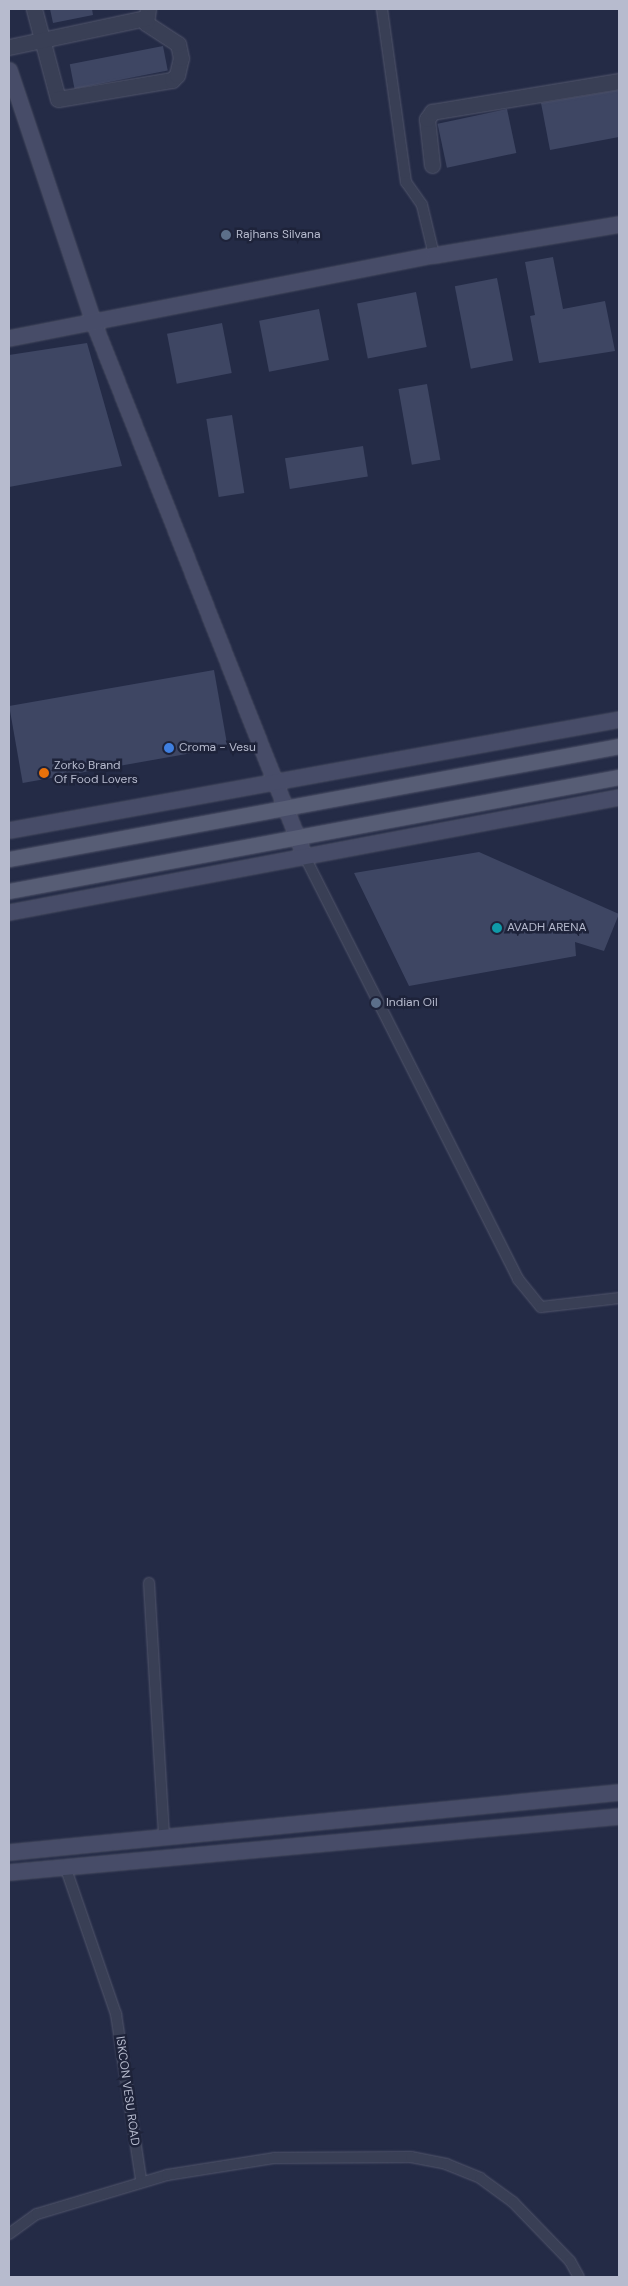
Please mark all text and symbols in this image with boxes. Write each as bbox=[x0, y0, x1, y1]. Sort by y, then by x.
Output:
place label: Rajhans Silvana bbox=[236, 228, 320, 242]
marker: Rajhans Silvana bbox=[220, 229, 232, 241]
place label: Croma - Vesu bbox=[179, 741, 256, 755]
marker: Croma - Vesu bbox=[163, 742, 175, 754]
place label: Zorko Brand Of Food Lovers bbox=[54, 759, 138, 787]
marker: Zorko Brand Of Food Lovers bbox=[38, 767, 50, 779]
place label: AVADH ARENA bbox=[507, 921, 586, 935]
marker: AVADH ARENA bbox=[491, 922, 503, 934]
place label: Indian Oil bbox=[386, 996, 438, 1010]
marker: Indian Oil bbox=[370, 997, 382, 1009]
street label: ISKCON VESU ROAD bbox=[112, 2035, 142, 2147]

